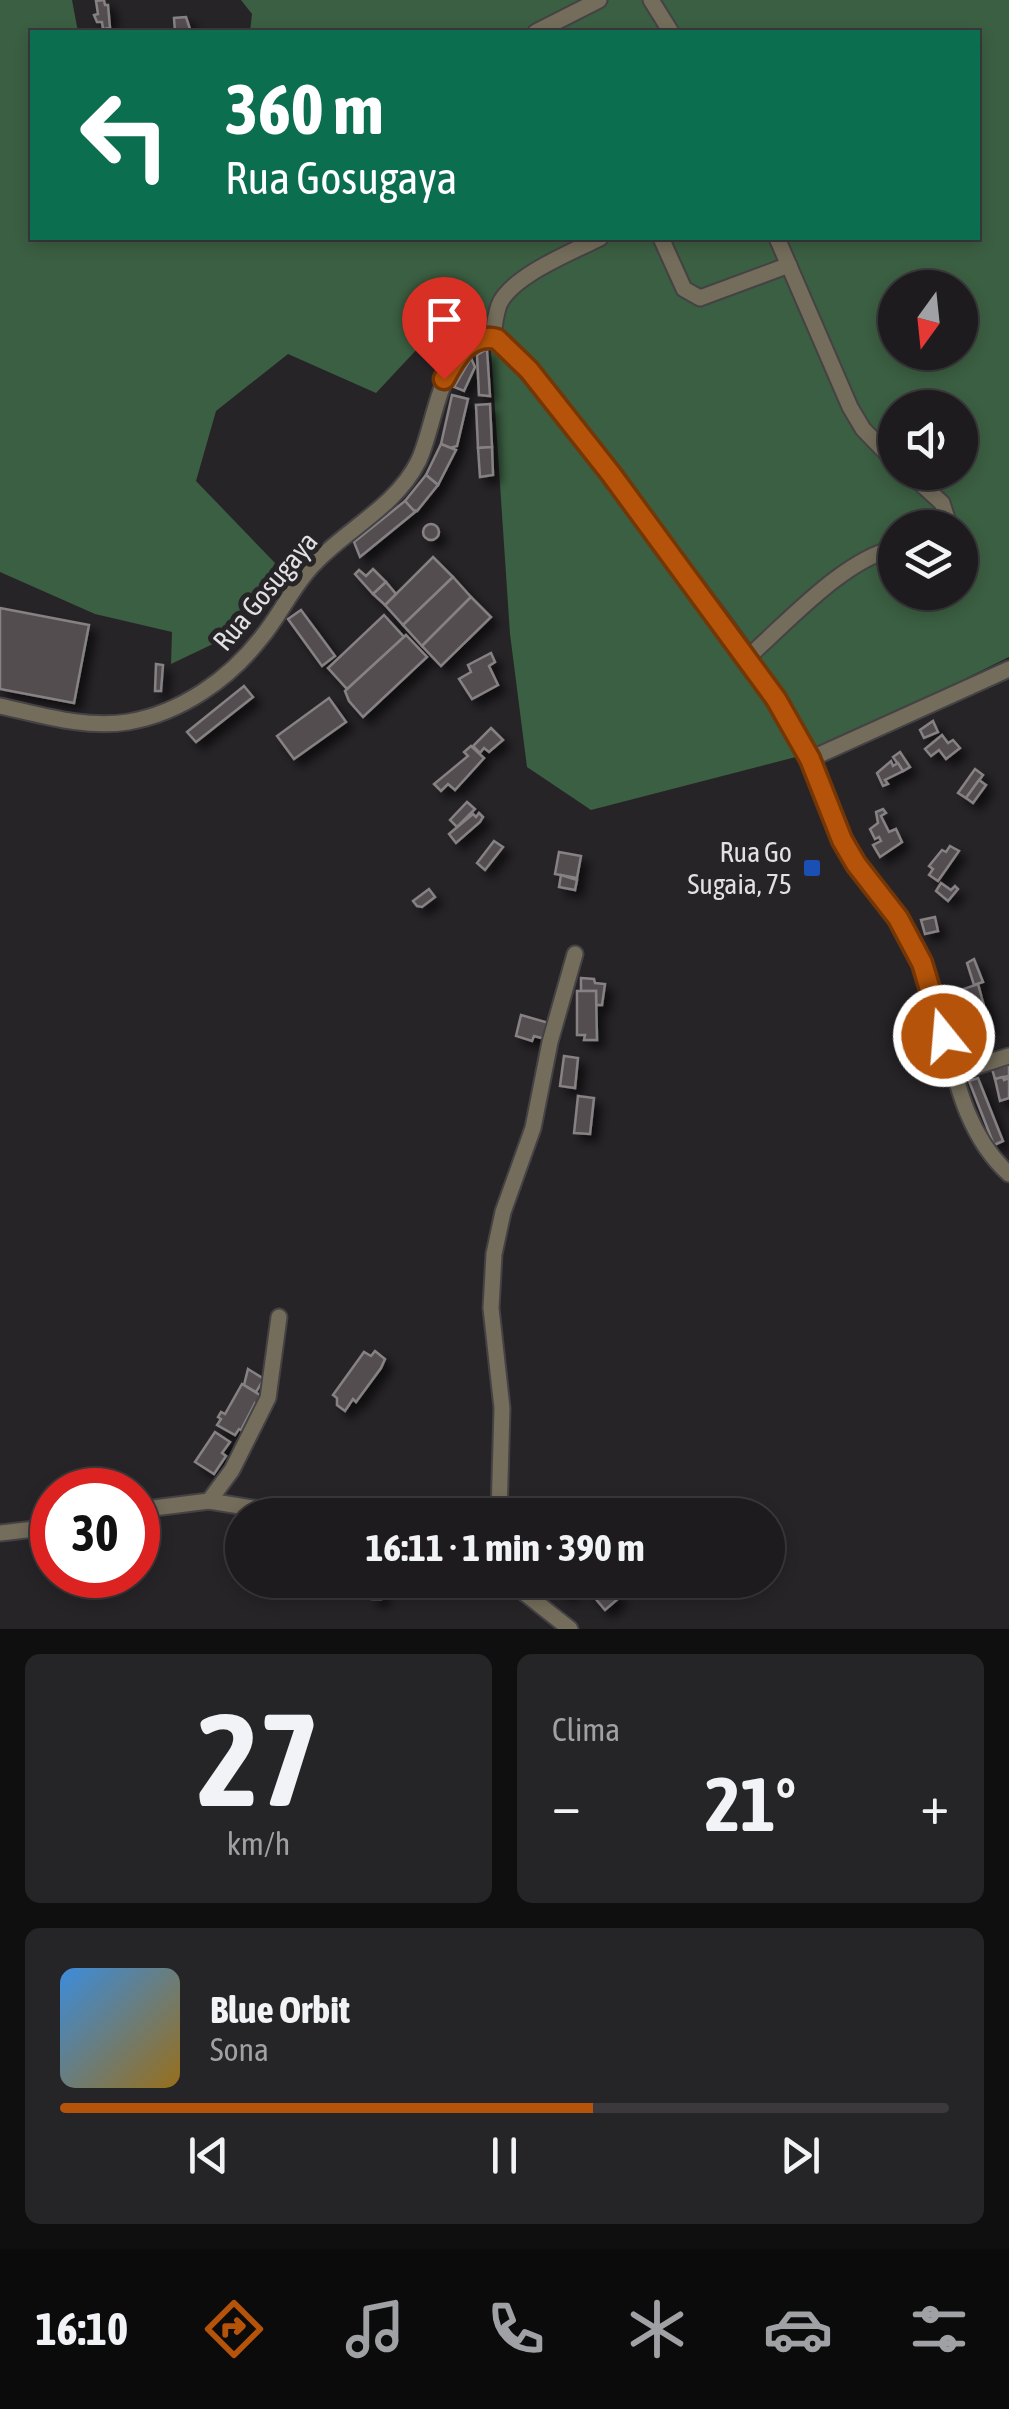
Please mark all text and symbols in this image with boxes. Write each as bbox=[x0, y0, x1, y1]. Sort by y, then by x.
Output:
text: 360 m bbox=[225, 69, 384, 149]
icon: left bbox=[60, 70, 190, 200]
text: Rua Gosugaya bbox=[225, 152, 457, 204]
north arrow bbox=[878, 270, 978, 370]
map controls bbox=[878, 270, 978, 610]
pin bbox=[402, 277, 487, 380]
icon: arrive bbox=[417, 292, 472, 347]
button: sound bbox=[878, 390, 978, 490]
button: layers bbox=[878, 510, 978, 610]
street label: Rua Gosugaya bbox=[206, 525, 324, 657]
place label: Rua Go Sugaia, 75 bbox=[688, 836, 792, 900]
marker: Rua Go Sugaia, 75 bbox=[801, 857, 823, 879]
position arrow bbox=[892, 984, 996, 1088]
speed limit sign: 30 bbox=[30, 1468, 160, 1598]
text: 16:11 · 1 min · 390 m bbox=[365, 1526, 645, 1569]
text: 27 bbox=[197, 1685, 320, 1834]
text: Clima bbox=[552, 1711, 620, 1748]
text: 21° bbox=[705, 1761, 796, 1847]
text: − bbox=[552, 1773, 581, 1836]
text: + bbox=[920, 1773, 949, 1836]
text: km/h bbox=[227, 1825, 290, 1862]
text: Blue Orbit bbox=[210, 1988, 350, 2031]
text: Sona bbox=[210, 2031, 269, 2068]
icon: previous bbox=[181, 2128, 236, 2183]
icon: pause bbox=[477, 2128, 532, 2183]
icon: next bbox=[773, 2128, 828, 2183]
icon: directions bbox=[199, 2294, 269, 2364]
icon: music bbox=[340, 2294, 410, 2364]
icon: phone bbox=[481, 2294, 551, 2364]
icon: climate bbox=[622, 2294, 692, 2364]
icon: car bbox=[763, 2294, 833, 2364]
icon: filters bbox=[904, 2294, 974, 2364]
text: 16:10 bbox=[35, 2303, 128, 2355]

